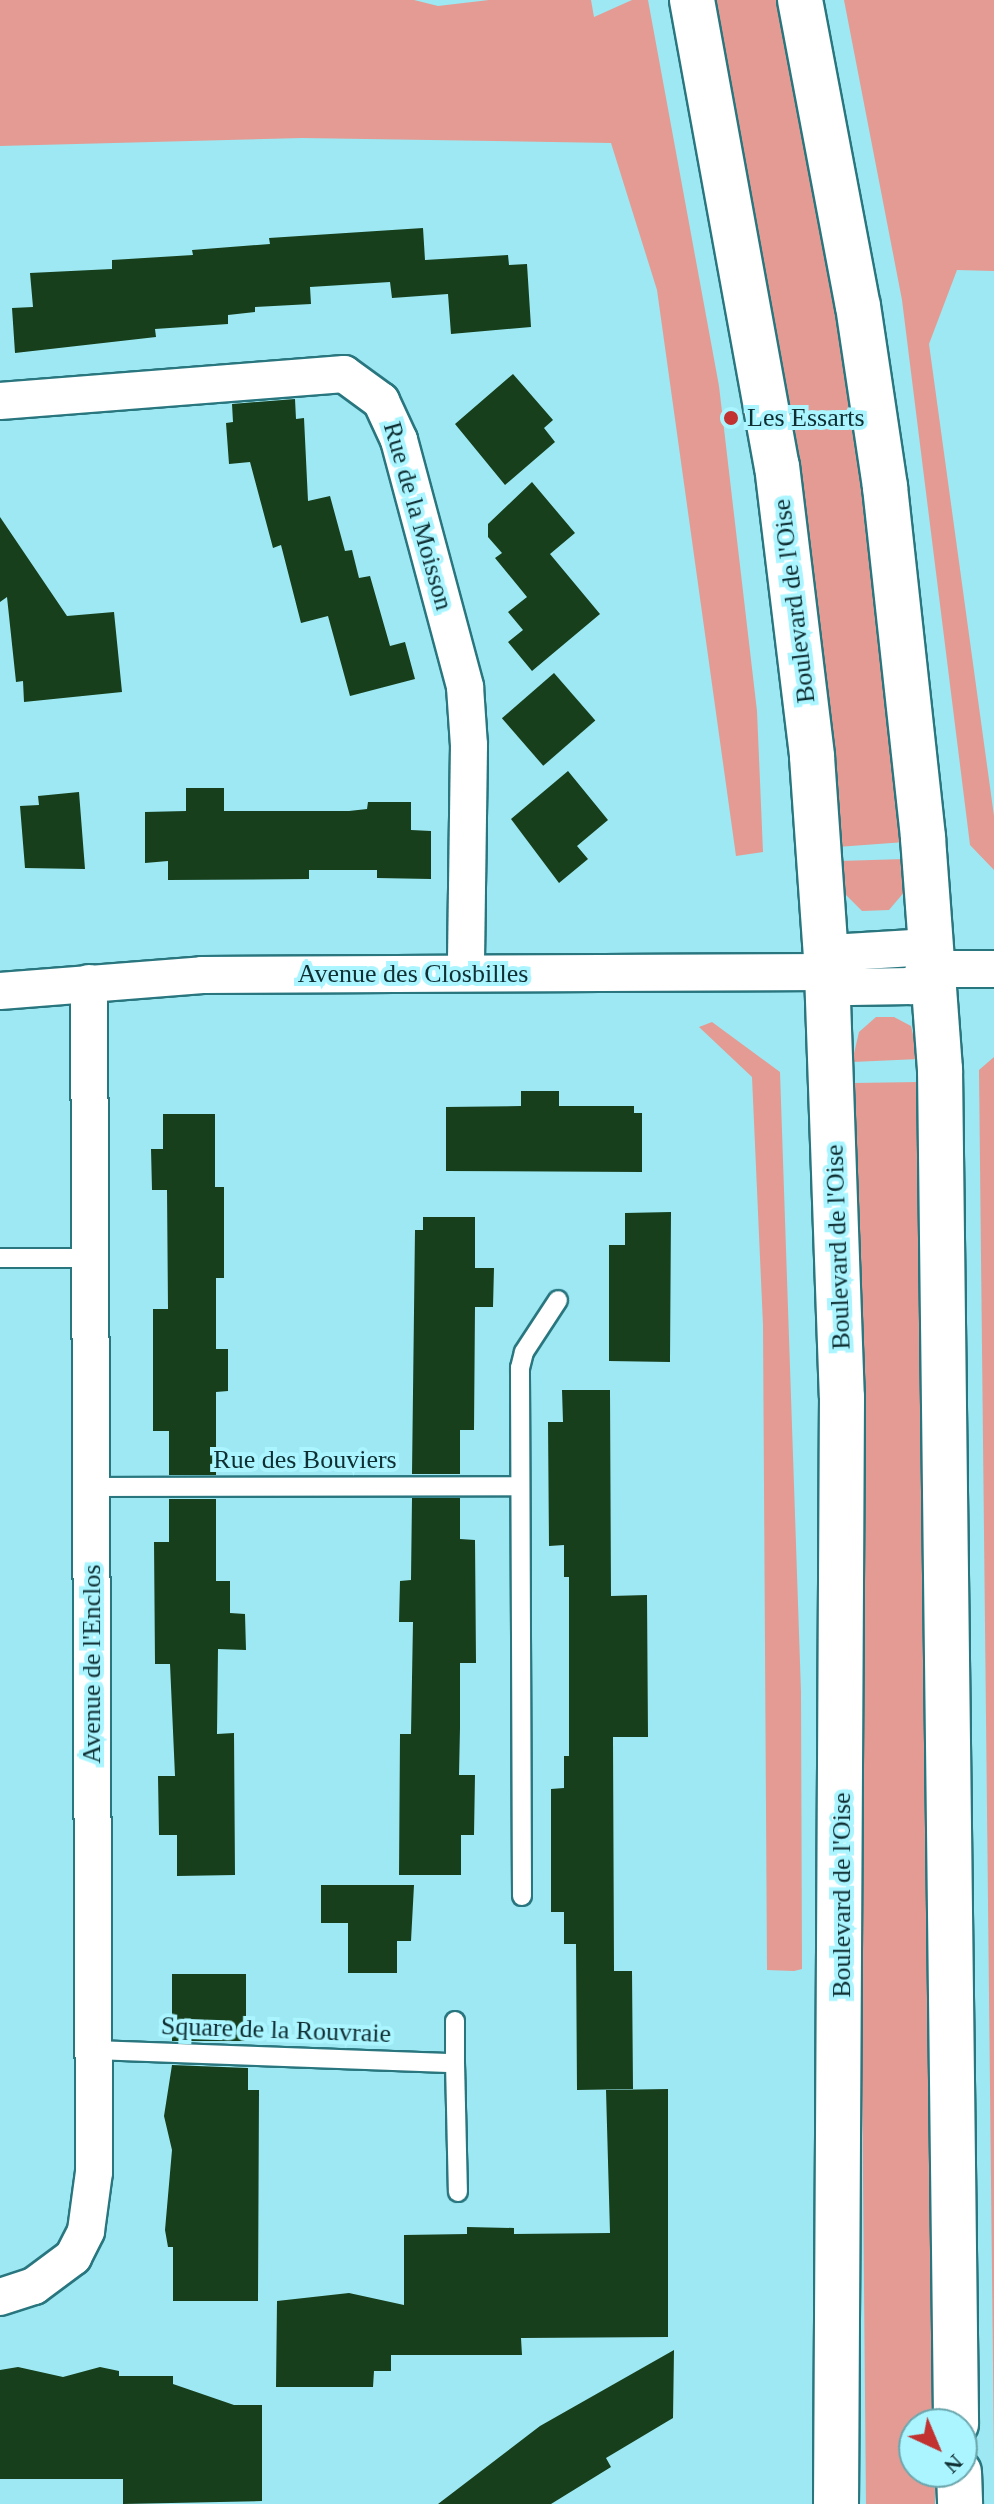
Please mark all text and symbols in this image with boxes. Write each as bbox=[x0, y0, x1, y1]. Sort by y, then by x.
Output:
place label: Les Essarts bbox=[747, 402, 865, 434]
marker: Les Essarts bbox=[722, 409, 740, 427]
street label: Rue de la Moisson bbox=[376, 418, 460, 614]
street label: Boulevard de l'Oise bbox=[766, 497, 822, 705]
street label: Avenue des Closbilles bbox=[298, 958, 528, 990]
street label: Boulevard de l'Oise bbox=[819, 1144, 857, 1350]
street label: Rue des Bouviers bbox=[213, 1444, 397, 1476]
street label: Avenue de l'Enclos bbox=[76, 1564, 108, 1764]
street label: Boulevard de l'Oise bbox=[826, 1792, 858, 1998]
street label: Square de la Rouvraie bbox=[160, 2010, 392, 2050]
north arrow bbox=[898, 2408, 978, 2488]
text: N bbox=[939, 2450, 968, 2479]

